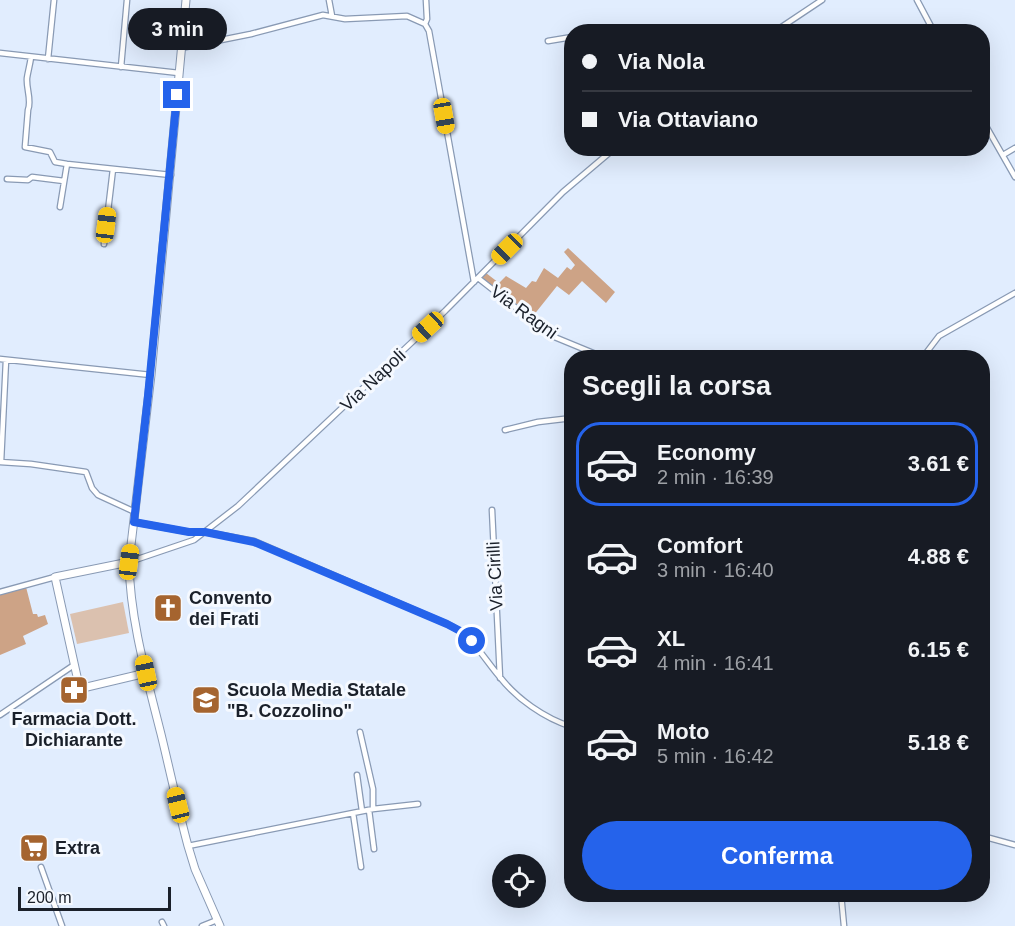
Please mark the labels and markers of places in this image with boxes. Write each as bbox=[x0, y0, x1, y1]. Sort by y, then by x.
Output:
place label: Convento dei Frati bbox=[189, 588, 272, 629]
church icon: Convento dei Frati bbox=[152, 592, 184, 624]
pharmacy icon: Farmacia Dott. Dichiarante bbox=[58, 674, 90, 706]
place label: Scuola Media Statale "B. Cozzolino" bbox=[227, 680, 406, 721]
school or university icon: Scuola Media Statale "B. Cozzolino" bbox=[190, 684, 222, 716]
place label: Farmacia Dott. Dichiarante bbox=[11, 709, 137, 750]
supermarket icon: Extra bbox=[18, 832, 50, 864]
place label: Extra bbox=[55, 838, 101, 858]

